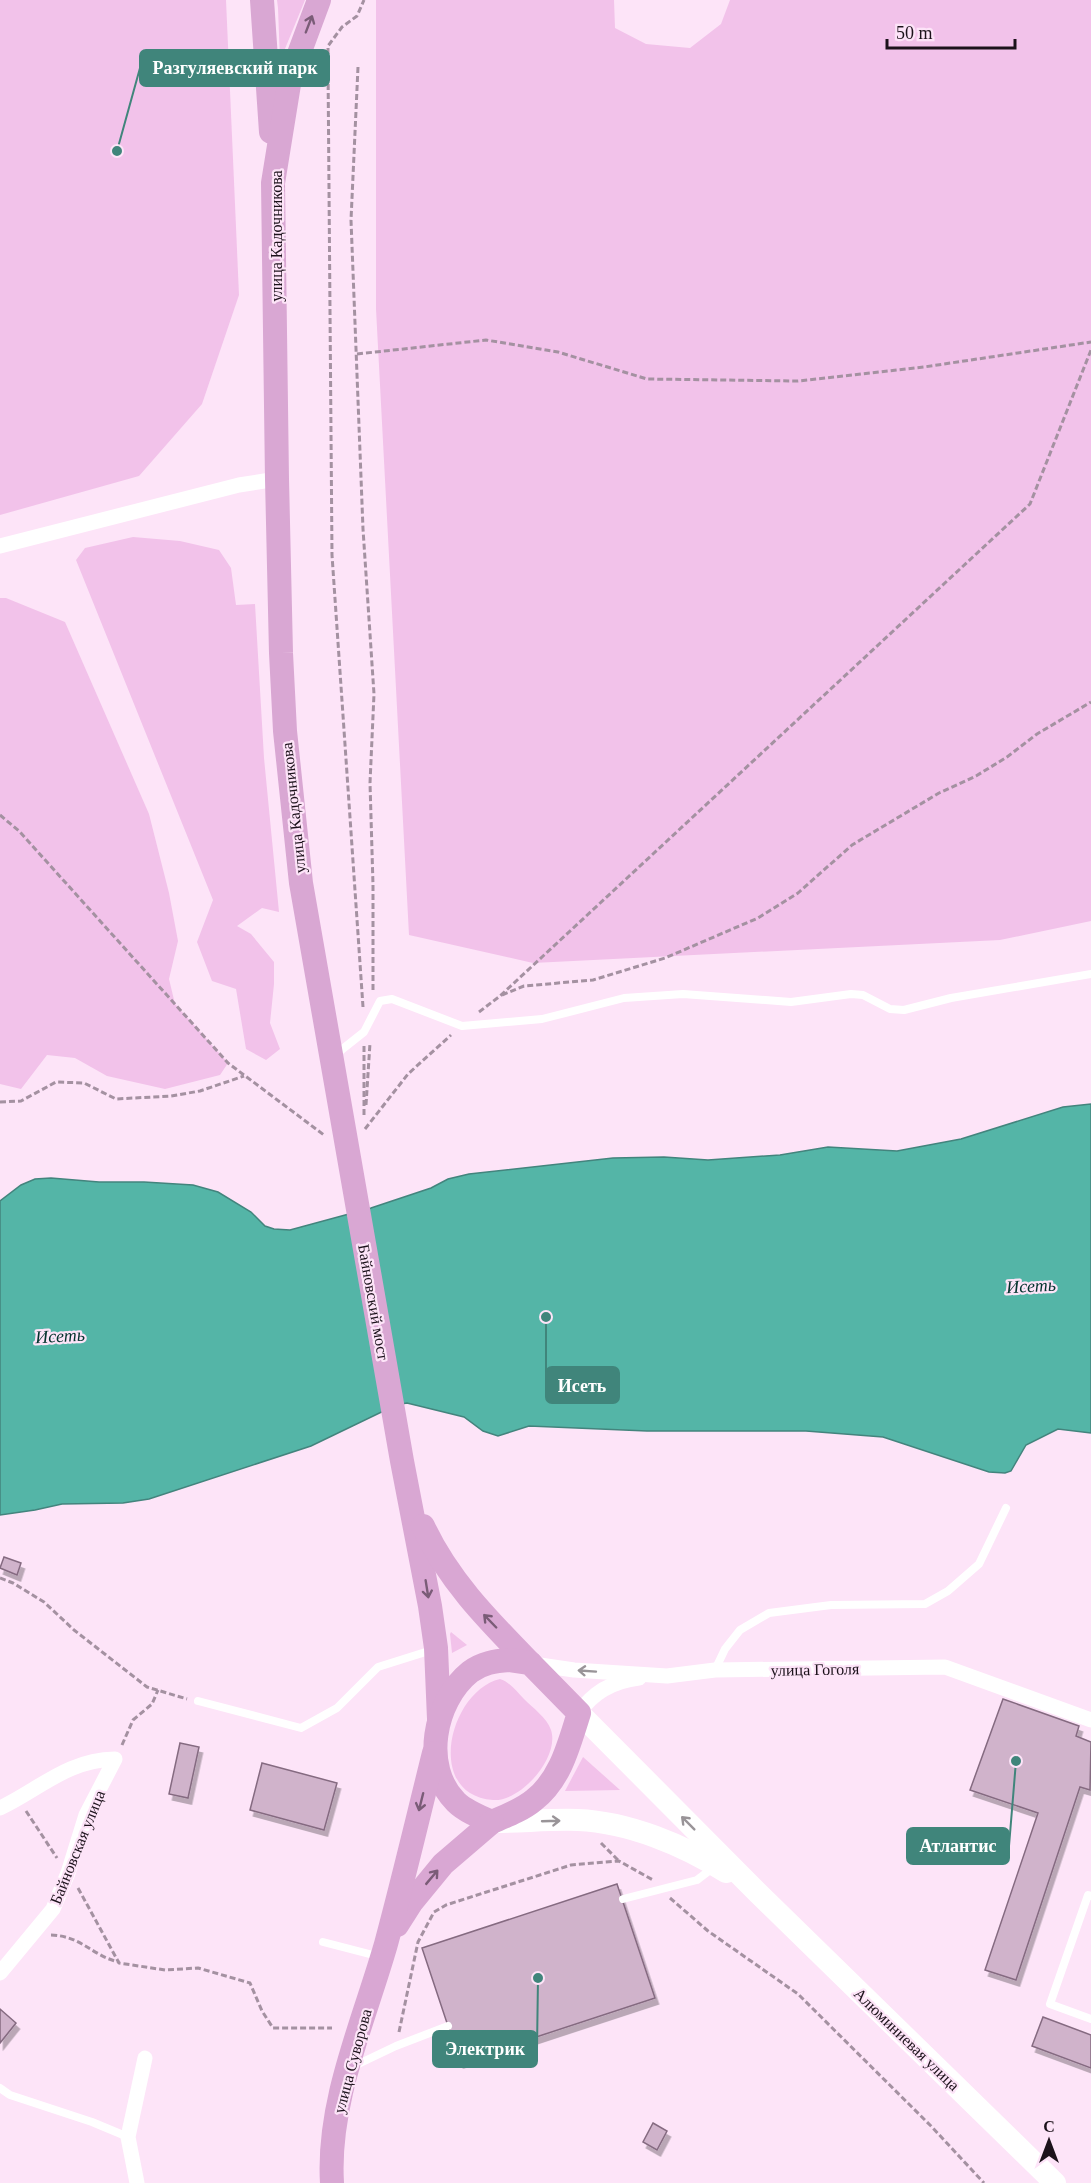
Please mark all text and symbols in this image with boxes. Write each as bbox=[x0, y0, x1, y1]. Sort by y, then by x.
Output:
scale bar bbox=[887, 12, 1014, 50]
one-way arrow bbox=[304, 15, 315, 34]
text: 50 m bbox=[896, 23, 933, 43]
callout: Разгуляевский парк bbox=[140, 50, 329, 86]
text: Разгуляевский парк bbox=[152, 58, 318, 78]
street label: улица Кадочникова bbox=[268, 170, 286, 302]
street label: улица Кадочникова bbox=[278, 742, 310, 874]
street label: Байновский мост bbox=[355, 1243, 392, 1361]
water label: Исеть bbox=[1005, 1275, 1056, 1297]
water label: Исеть bbox=[34, 1325, 85, 1347]
callout: Исеть bbox=[546, 1367, 619, 1403]
text: Исеть bbox=[558, 1376, 607, 1396]
one-way arrow bbox=[422, 1579, 433, 1599]
one-way arrow bbox=[483, 1614, 497, 1629]
street label: улица Гоголя bbox=[771, 1660, 860, 1680]
one-way arrow bbox=[578, 1665, 598, 1676]
street label: Байновская улица bbox=[47, 1788, 109, 1907]
one-way arrow bbox=[415, 1792, 427, 1811]
one-way arrow bbox=[540, 1815, 560, 1826]
one-way arrow bbox=[681, 1815, 696, 1830]
callout: Атлантис bbox=[907, 1828, 1009, 1864]
text: Атлантис bbox=[919, 1836, 997, 1856]
one-way arrow bbox=[425, 1870, 439, 1885]
street label: Алюминиевая улица bbox=[850, 1985, 963, 2095]
street label: улица Суворова bbox=[330, 2007, 376, 2116]
callout: Электрик bbox=[433, 2031, 537, 2067]
text: Электрик bbox=[445, 2039, 526, 2059]
north arrow bbox=[1019, 2111, 1079, 2171]
text: С bbox=[1043, 2118, 1055, 2135]

